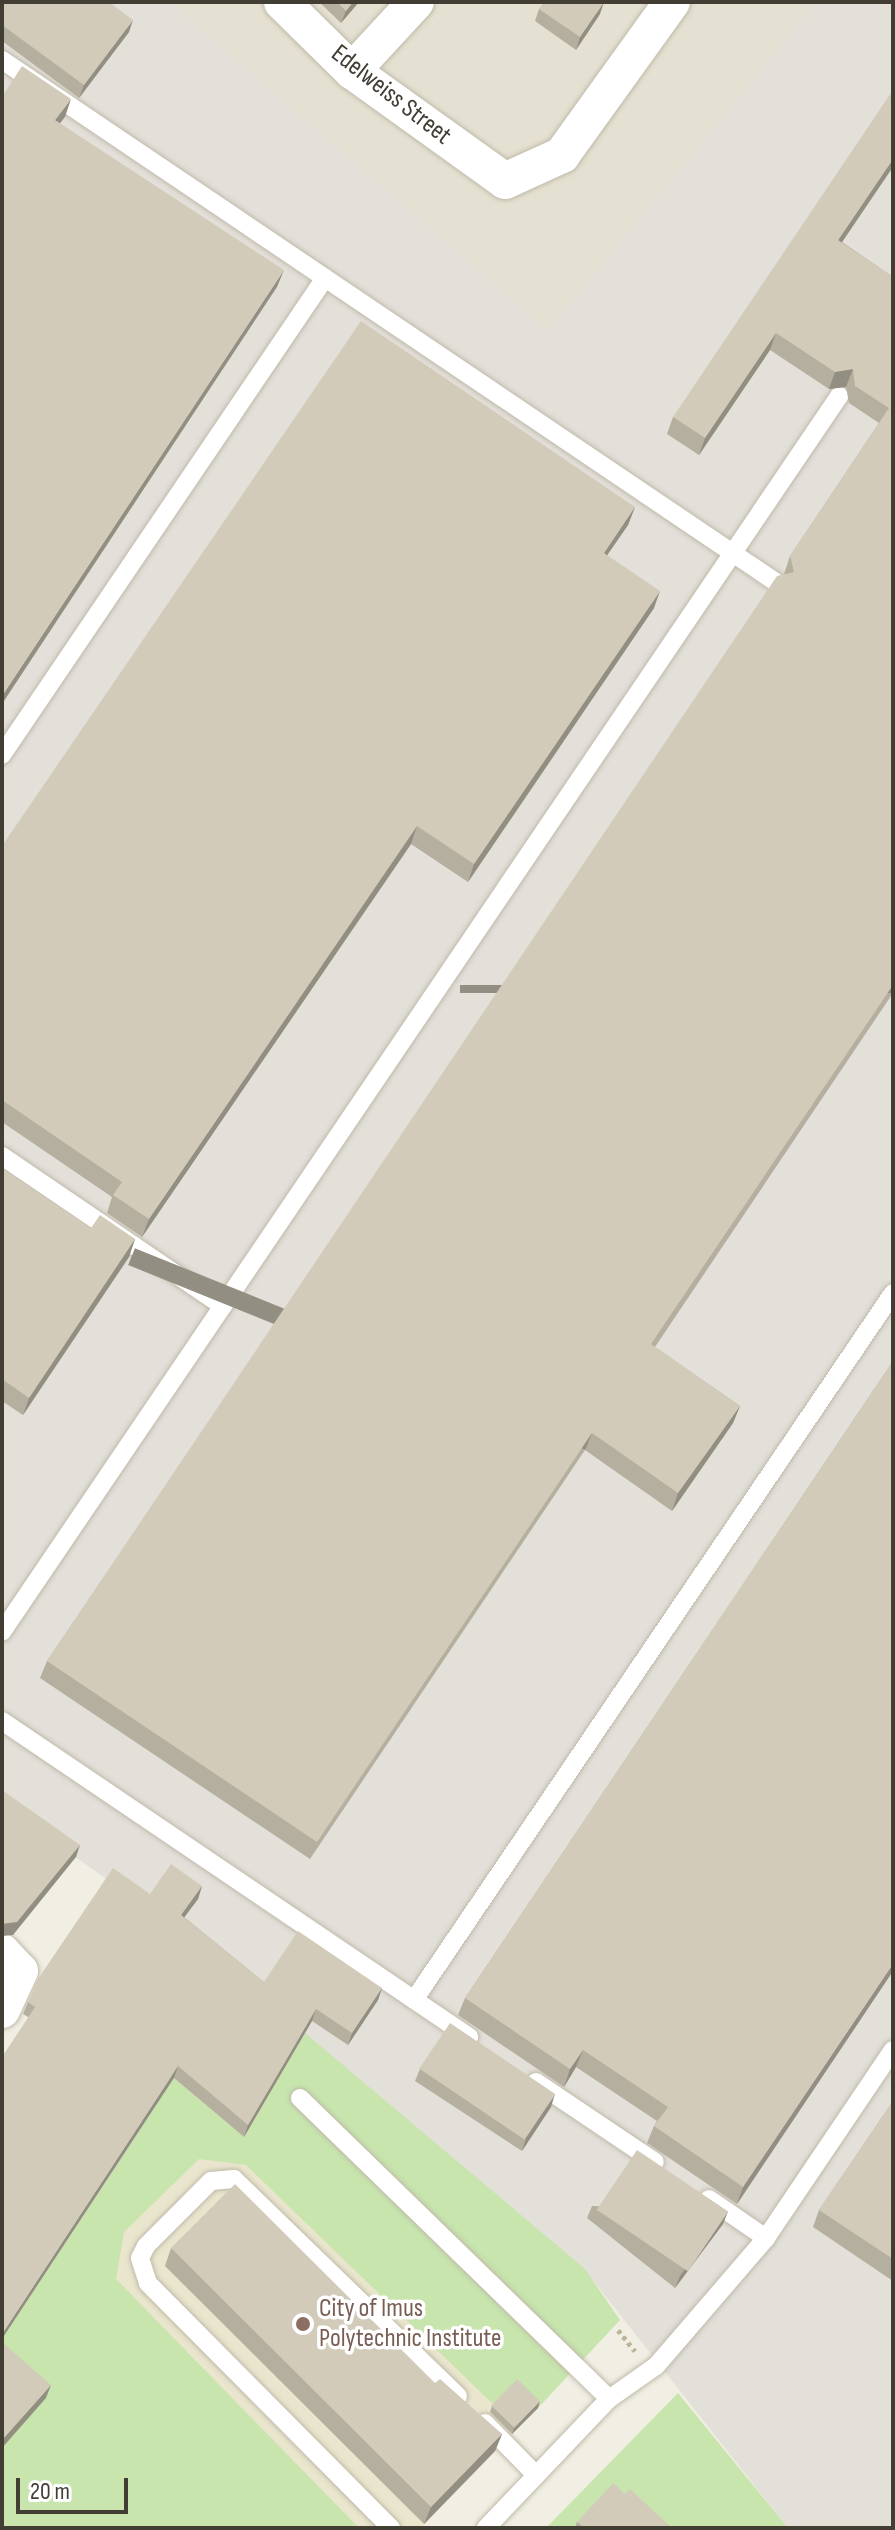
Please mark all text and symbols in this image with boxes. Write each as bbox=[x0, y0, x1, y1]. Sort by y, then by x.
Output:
street label: Edelweiss Street bbox=[325, 38, 457, 152]
place label: City of Imus Polytechnic Institute bbox=[319, 2293, 501, 2354]
marker: City of Imus Polytechnic Institute bbox=[294, 2315, 312, 2333]
scale bar bbox=[20, 2462, 132, 2512]
text: 20 m bbox=[30, 2477, 70, 2506]

